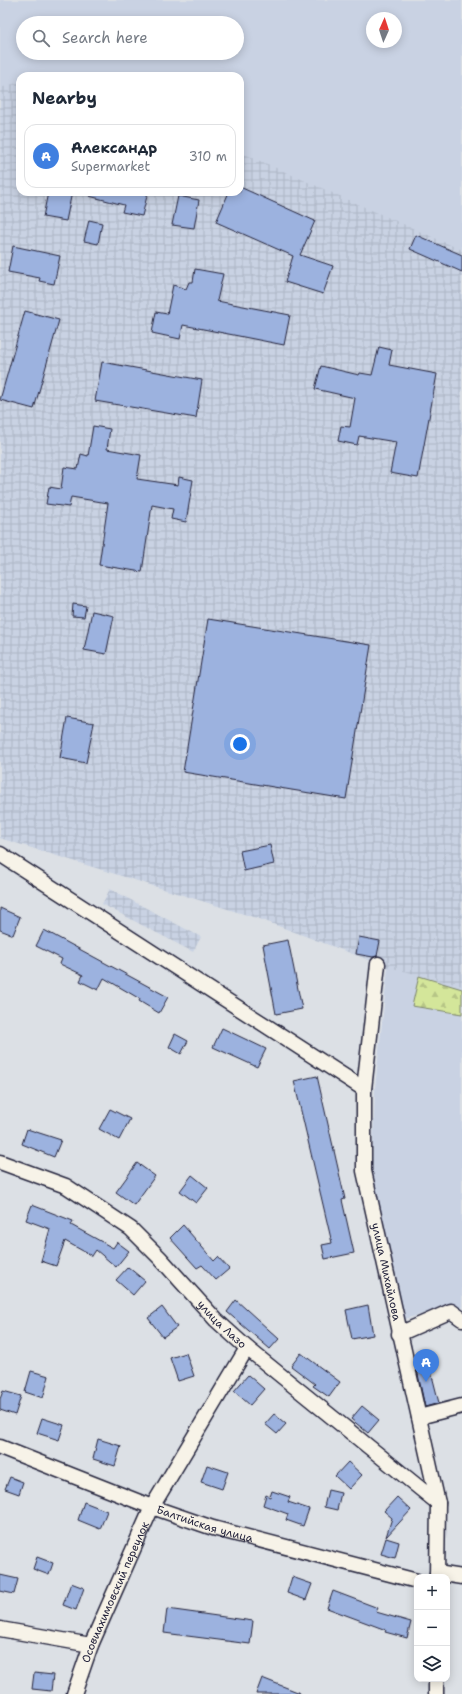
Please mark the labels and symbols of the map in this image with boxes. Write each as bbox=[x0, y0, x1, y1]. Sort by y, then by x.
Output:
north arrow bbox=[366, 12, 402, 48]
your location bbox=[230, 734, 250, 754]
street label: улица Михайлова bbox=[368, 1221, 405, 1322]
street label: улица Лазо bbox=[194, 1297, 250, 1352]
pin: A bbox=[413, 1349, 439, 1382]
street label: Балтийская улица bbox=[155, 1502, 255, 1546]
street label: Осовиахимовский переулок bbox=[78, 1519, 152, 1665]

